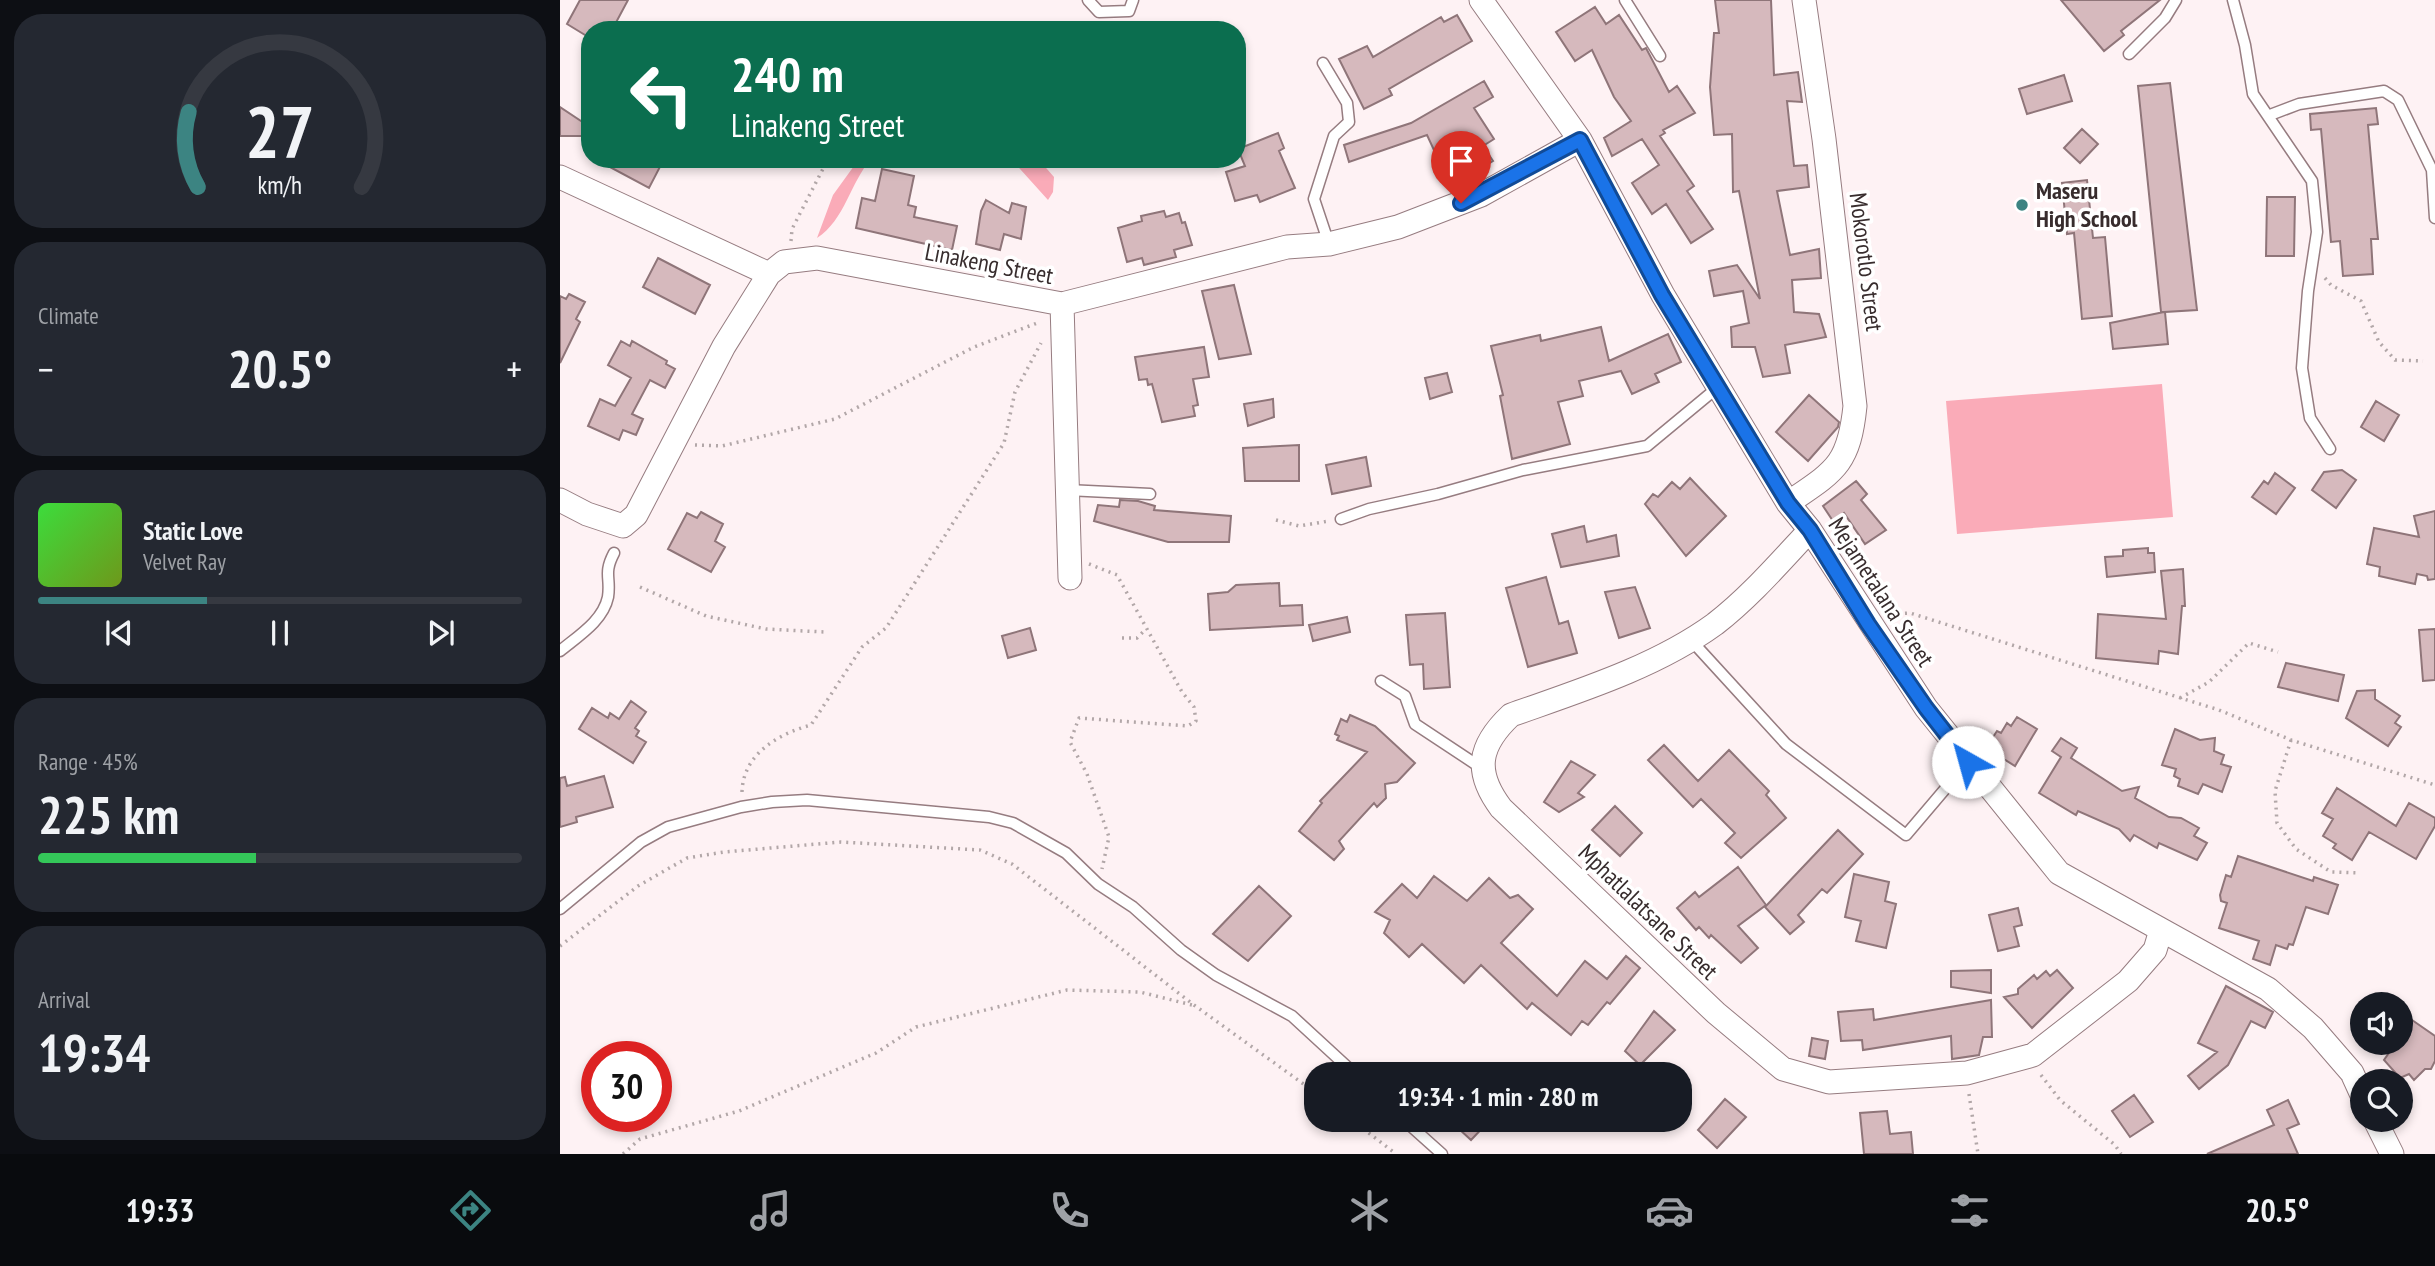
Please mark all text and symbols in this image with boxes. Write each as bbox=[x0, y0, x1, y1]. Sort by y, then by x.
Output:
text: 240 m bbox=[731, 42, 844, 106]
icon: left bbox=[616, 49, 707, 140]
text: 27 bbox=[245, 83, 315, 177]
text: Linakeng Street bbox=[731, 104, 904, 146]
pin bbox=[1431, 131, 1491, 203]
icon: arrive bbox=[1442, 142, 1480, 180]
text: km/h bbox=[258, 169, 302, 201]
place label: Maseru High School bbox=[2036, 175, 2138, 234]
street label: Mokorotlo Street bbox=[1843, 191, 1890, 333]
marker: Maseru High School bbox=[2014, 197, 2030, 213]
street label: Linakeng Street bbox=[922, 236, 1056, 291]
text: Climate bbox=[38, 301, 99, 330]
text: 20.5° bbox=[228, 335, 332, 402]
text: − bbox=[38, 344, 54, 393]
text: + bbox=[506, 344, 522, 393]
street label: Mejametalana Street bbox=[1822, 511, 1941, 673]
text: Static Love bbox=[143, 514, 243, 547]
text: Velvet Ray bbox=[143, 547, 226, 576]
icon: previous bbox=[100, 614, 138, 652]
icon: pause bbox=[261, 614, 299, 652]
icon: next bbox=[422, 614, 460, 652]
position arrow bbox=[1931, 725, 2005, 799]
text: Range · 45% bbox=[38, 747, 138, 776]
text: 225 km bbox=[38, 781, 179, 848]
street label: Mphatlalatsane Street bbox=[1572, 837, 1725, 986]
text: Arrival bbox=[38, 985, 90, 1014]
map controls bbox=[2350, 992, 2413, 1132]
button: sound bbox=[2350, 992, 2413, 1055]
text: 19:34 bbox=[38, 1019, 150, 1086]
speed limit sign: 30 bbox=[581, 1041, 672, 1132]
button: search bbox=[2350, 1069, 2413, 1132]
text: 19:34 · 1 min · 280 m bbox=[1398, 1080, 1598, 1113]
icon: directions bbox=[446, 1186, 495, 1235]
icon: music bbox=[746, 1186, 795, 1235]
icon: phone bbox=[1045, 1186, 1094, 1235]
icon: climate bbox=[1345, 1186, 1394, 1235]
icon: car bbox=[1645, 1186, 1694, 1235]
icon: filters bbox=[1945, 1186, 1994, 1235]
text: 19:33 bbox=[125, 1189, 195, 1231]
text: 20.5° bbox=[2245, 1189, 2309, 1231]

